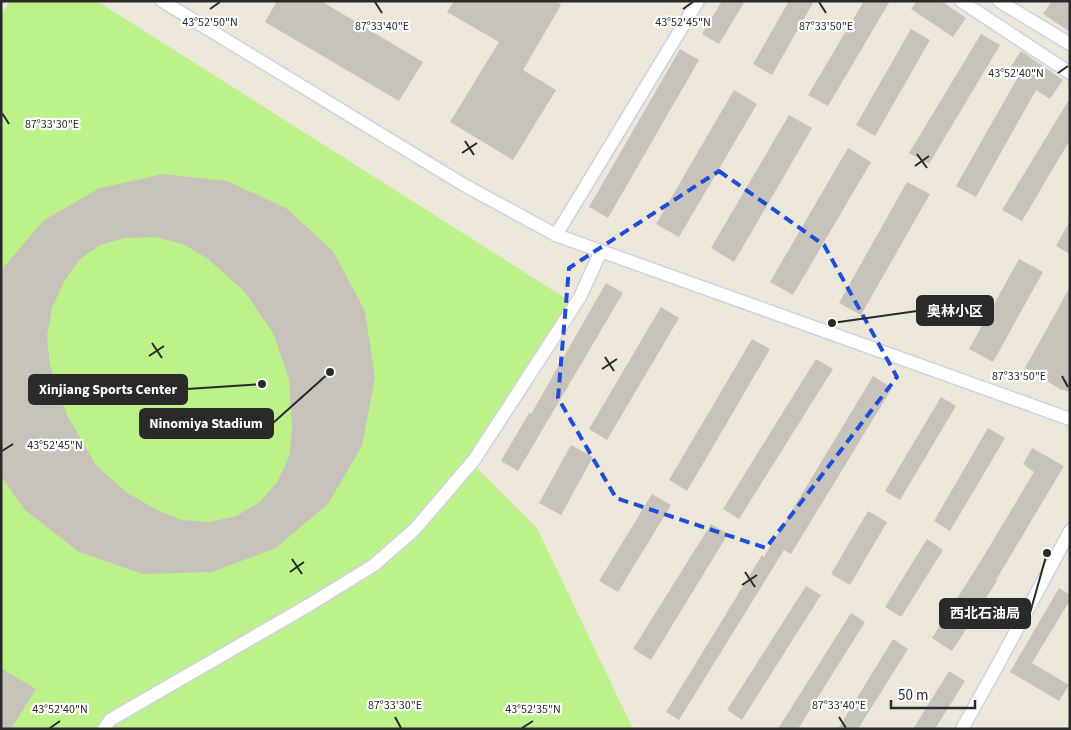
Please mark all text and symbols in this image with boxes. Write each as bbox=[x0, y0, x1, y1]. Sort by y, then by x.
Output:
text: 43°52'50"N bbox=[182, 14, 238, 31]
text: 43°52'45"N bbox=[655, 14, 711, 31]
text: 87°33'40"E bbox=[355, 18, 409, 35]
text: 87°33'50"E bbox=[799, 18, 853, 35]
text: 43°52'40"N bbox=[988, 65, 1044, 82]
text: 87°33'30"E bbox=[25, 116, 79, 133]
callout: 奥林小区 bbox=[917, 296, 993, 325]
text: 奥林小区 bbox=[927, 302, 983, 322]
text: 87°33'50"E bbox=[992, 368, 1046, 385]
callout: Xinjiang Sports Center bbox=[29, 375, 187, 404]
text: Xinjiang Sports Center bbox=[39, 380, 177, 400]
callout: Ninomiya Stadium bbox=[140, 409, 273, 438]
text: Ninomiya Stadium bbox=[149, 414, 263, 434]
text: 43°52'45"N bbox=[27, 437, 83, 454]
callout: 西北石油局 bbox=[940, 599, 1030, 628]
text: 西北石油局 bbox=[950, 604, 1020, 624]
scale bar bbox=[891, 678, 975, 710]
text: 50 m bbox=[898, 685, 928, 706]
text: 87°33'30"E bbox=[368, 697, 422, 714]
text: 87°33'40"E bbox=[812, 697, 866, 714]
text: 43°52'40"N bbox=[32, 701, 88, 718]
text: 43°52'35"N bbox=[505, 701, 561, 718]

